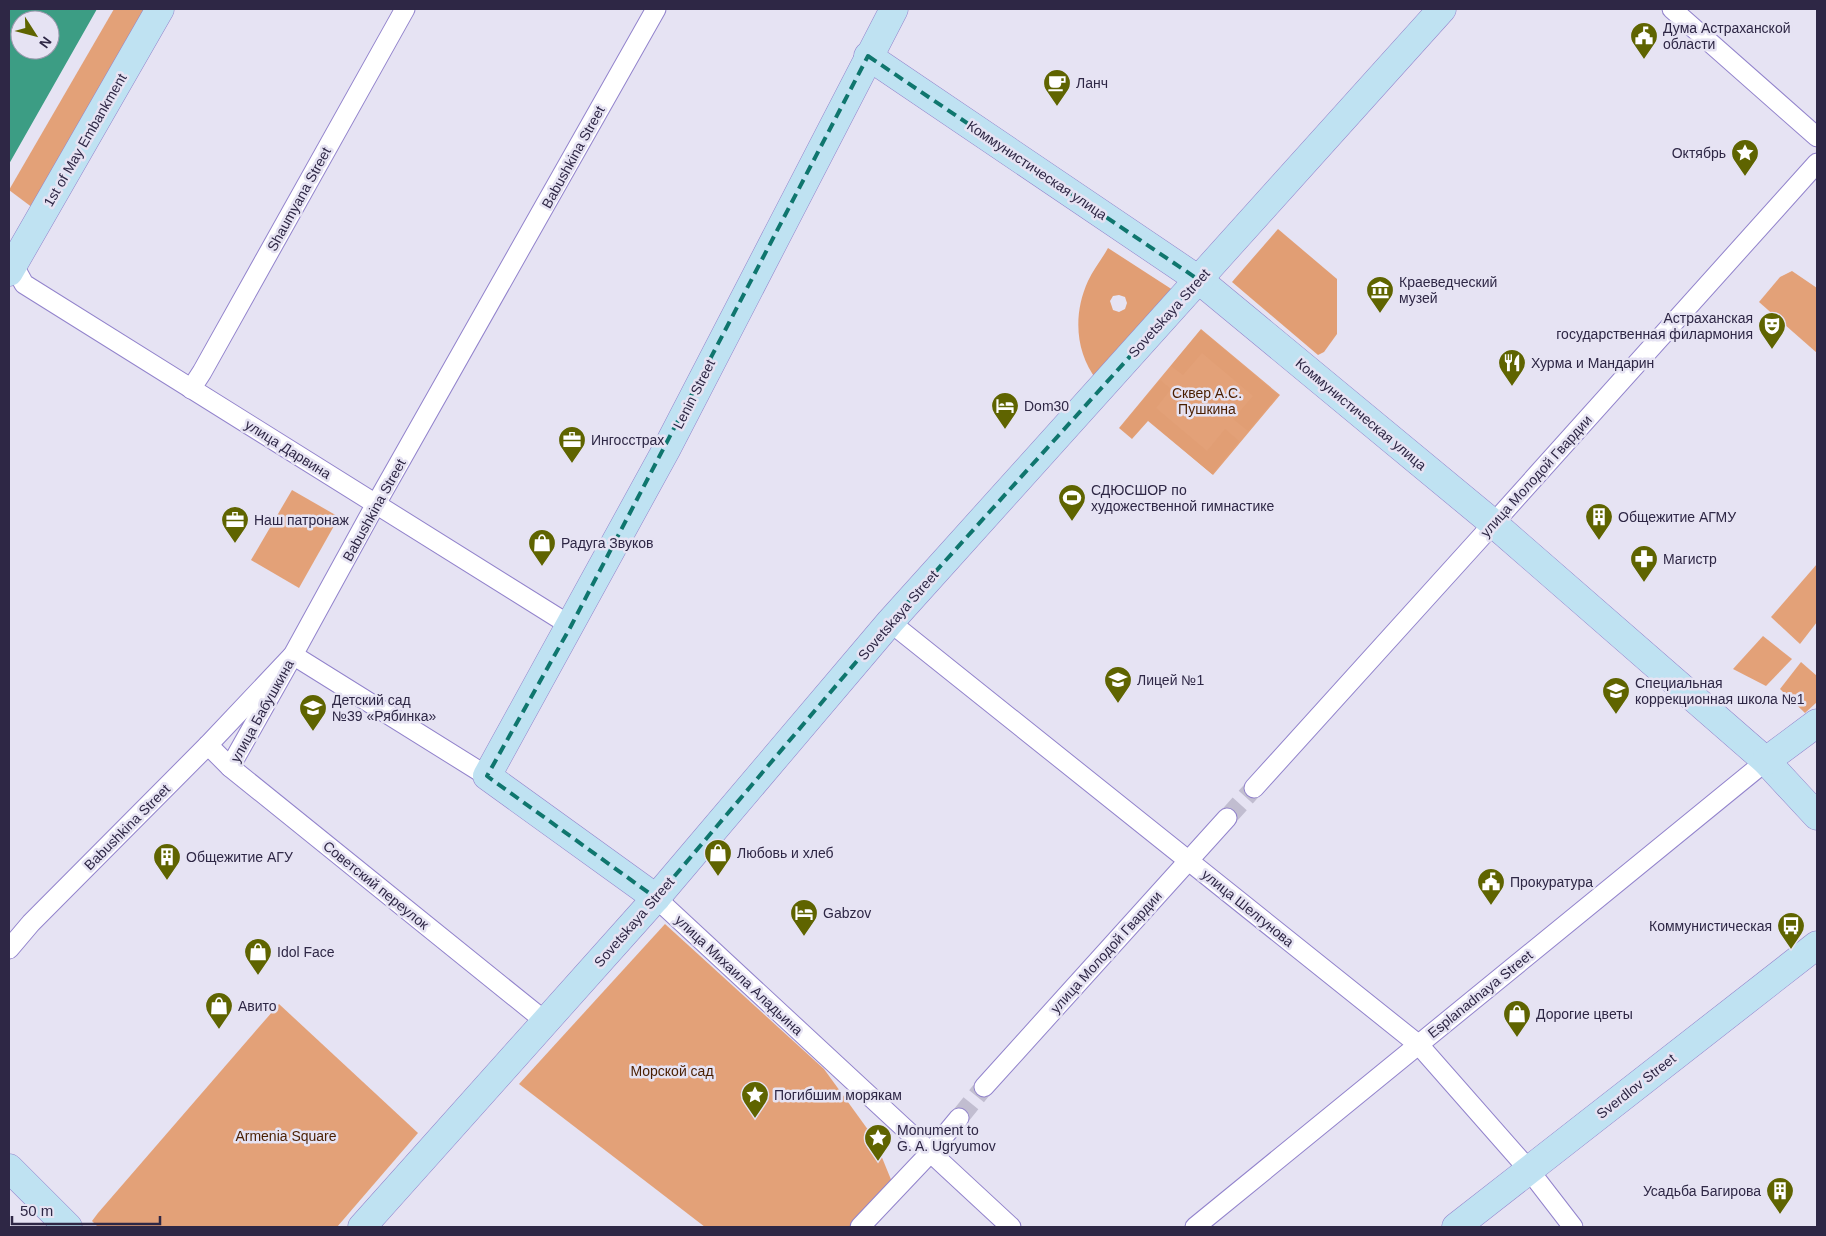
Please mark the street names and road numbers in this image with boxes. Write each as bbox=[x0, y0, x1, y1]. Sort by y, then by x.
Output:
street label: 1st of May Embankment bbox=[40, 71, 130, 209]
street label: Babushkina Street bbox=[538, 103, 608, 211]
street label: Коммунистическая улица bbox=[964, 117, 1110, 223]
street label: Shaumyana Street bbox=[264, 144, 334, 254]
street label: Sovetskaya Street bbox=[1125, 265, 1213, 361]
street label: Коммунистическая улица bbox=[1293, 355, 1430, 473]
street label: Lenin Street bbox=[670, 357, 718, 431]
street label: улица Молодой Гвардии bbox=[1477, 412, 1595, 540]
street label: улица Дарвина bbox=[242, 416, 334, 482]
street label: Babushkina Street bbox=[339, 456, 409, 564]
street label: Sovetskaya Street bbox=[855, 567, 941, 663]
street label: улица Бабушкина bbox=[227, 657, 297, 765]
street label: Babushkina Street bbox=[81, 781, 173, 873]
street label: Советский переулок bbox=[320, 838, 433, 933]
street label: улица Шелгунова bbox=[1199, 866, 1297, 950]
street label: Sovetskaya Street bbox=[591, 874, 677, 970]
street label: улица Молодой Гвардии bbox=[1047, 888, 1165, 1016]
street label: улица Михаила Аладьина bbox=[672, 912, 806, 1038]
street label: Esplanadnaya Street bbox=[1424, 947, 1536, 1041]
street label: Sverdlov Street bbox=[1593, 1050, 1679, 1122]

